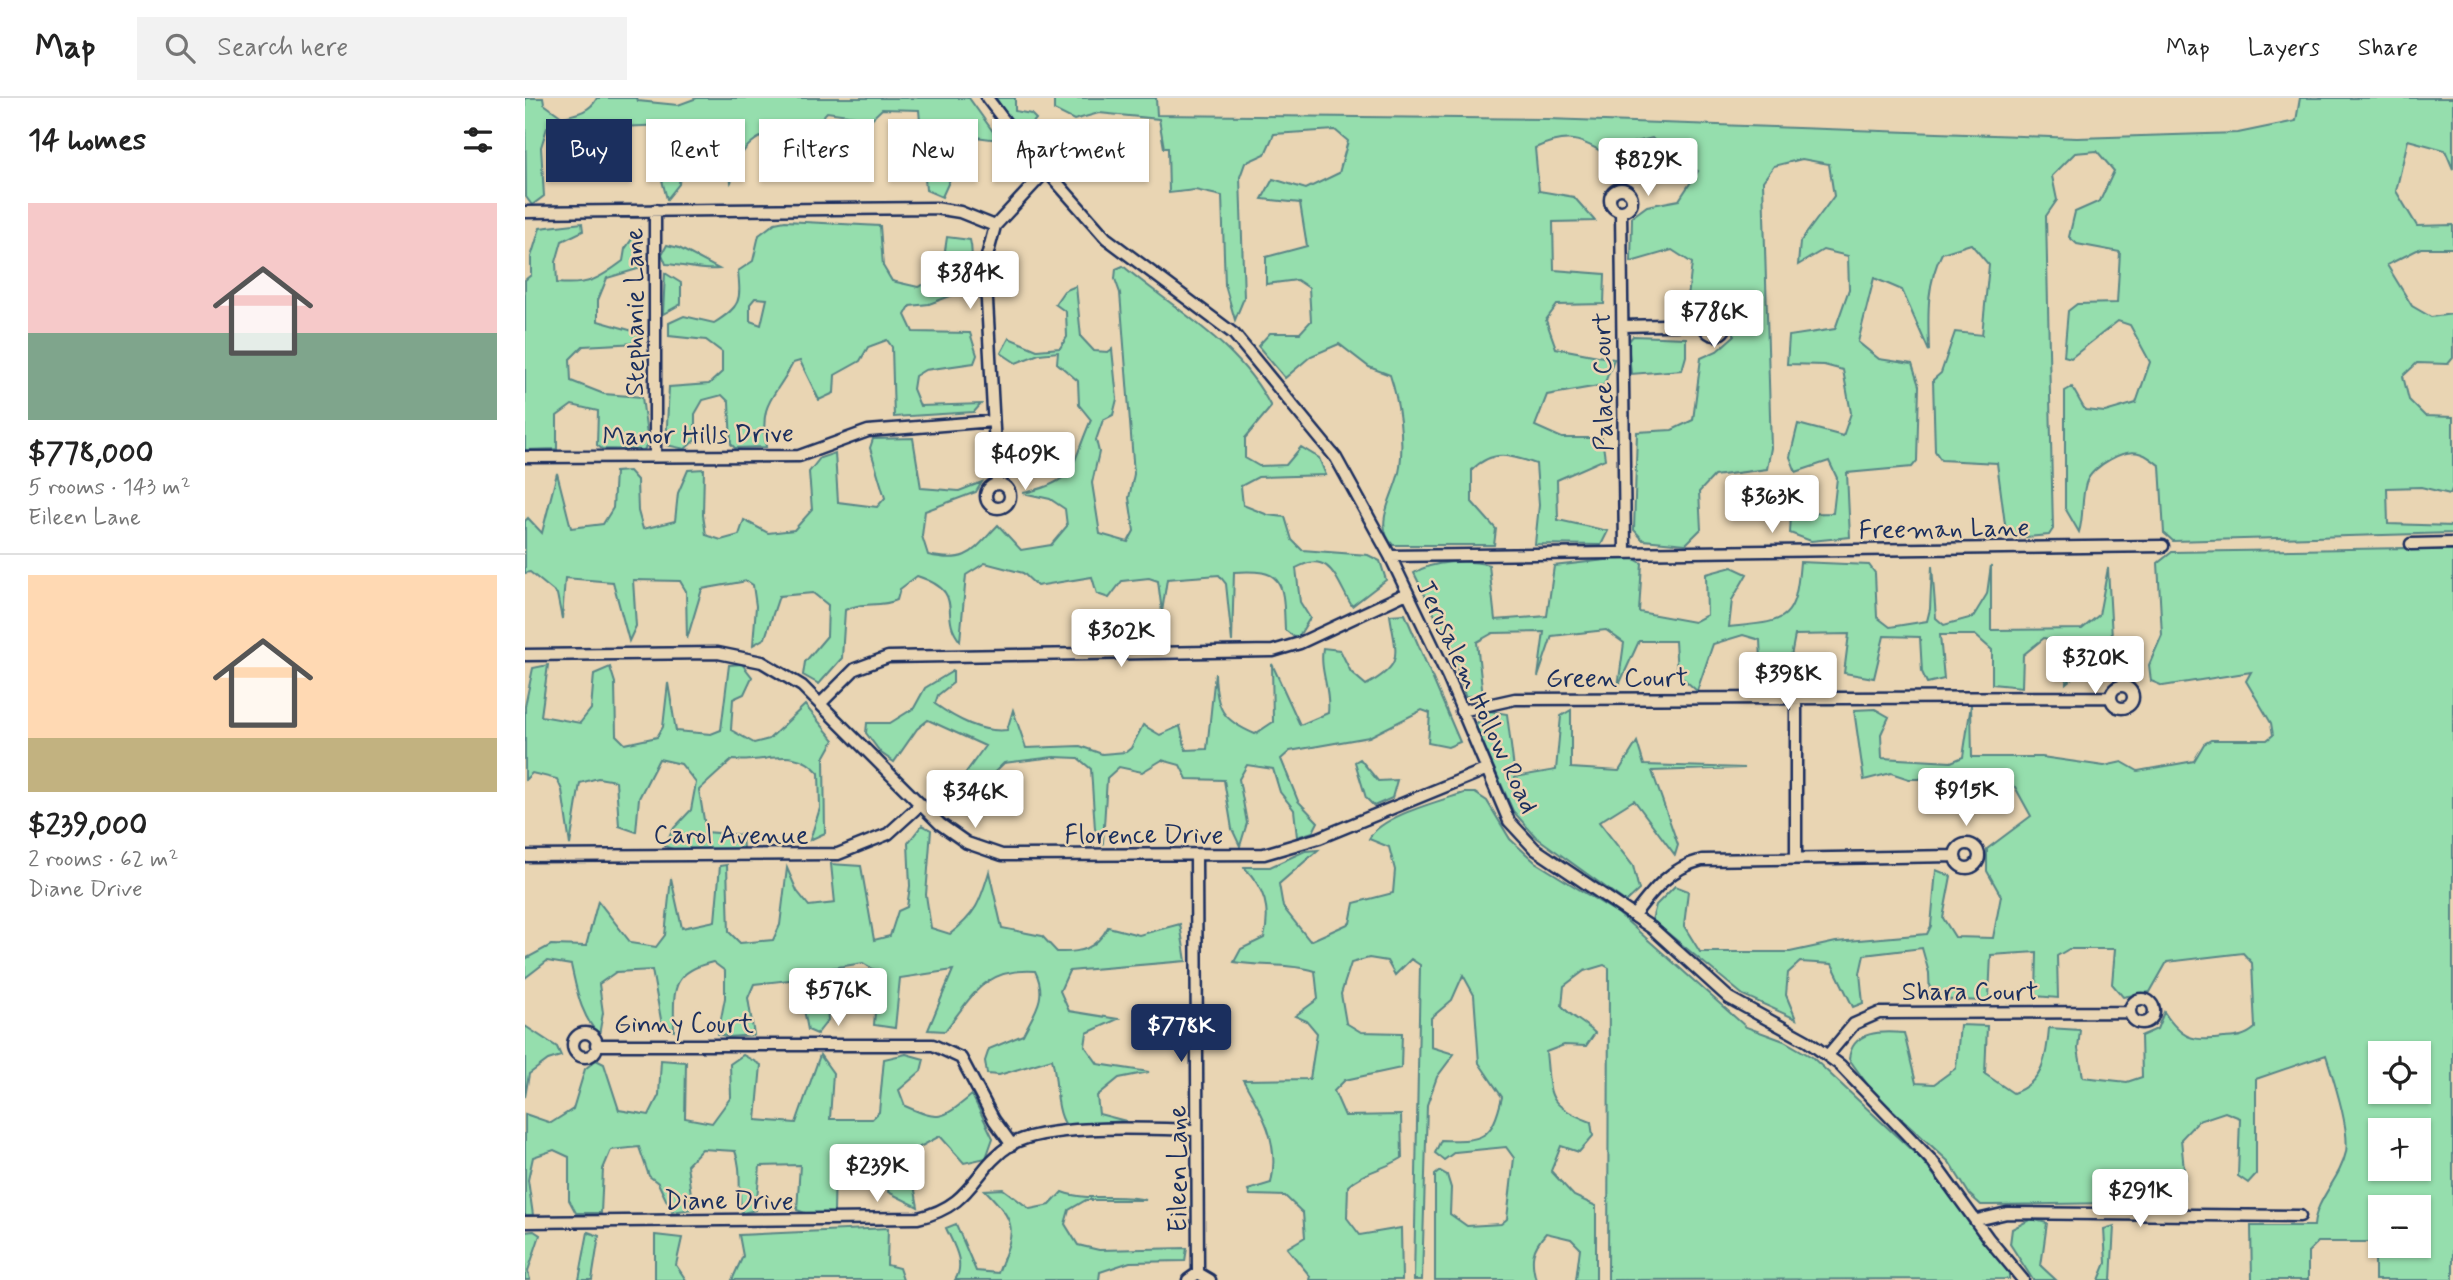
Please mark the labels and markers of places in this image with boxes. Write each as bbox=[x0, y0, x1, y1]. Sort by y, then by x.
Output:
pin: $829K bbox=[1599, 139, 1697, 198]
pin: $384K bbox=[921, 252, 1019, 311]
pin: $786K bbox=[1665, 290, 1763, 350]
pin: $409K bbox=[976, 432, 1074, 492]
pin: $363K bbox=[1723, 476, 1821, 535]
pin: $302K bbox=[1072, 610, 1170, 669]
pin: $320K bbox=[2046, 636, 2144, 696]
pin: $398K bbox=[1739, 652, 1837, 712]
pin: $915K bbox=[1917, 768, 2015, 828]
pin: $346K bbox=[926, 770, 1024, 830]
pin: $576K bbox=[789, 968, 887, 1028]
pin: $778K bbox=[1132, 1004, 1230, 1064]
pin: $239K bbox=[828, 1144, 926, 1204]
pin: $291K bbox=[2091, 1170, 2189, 1229]

